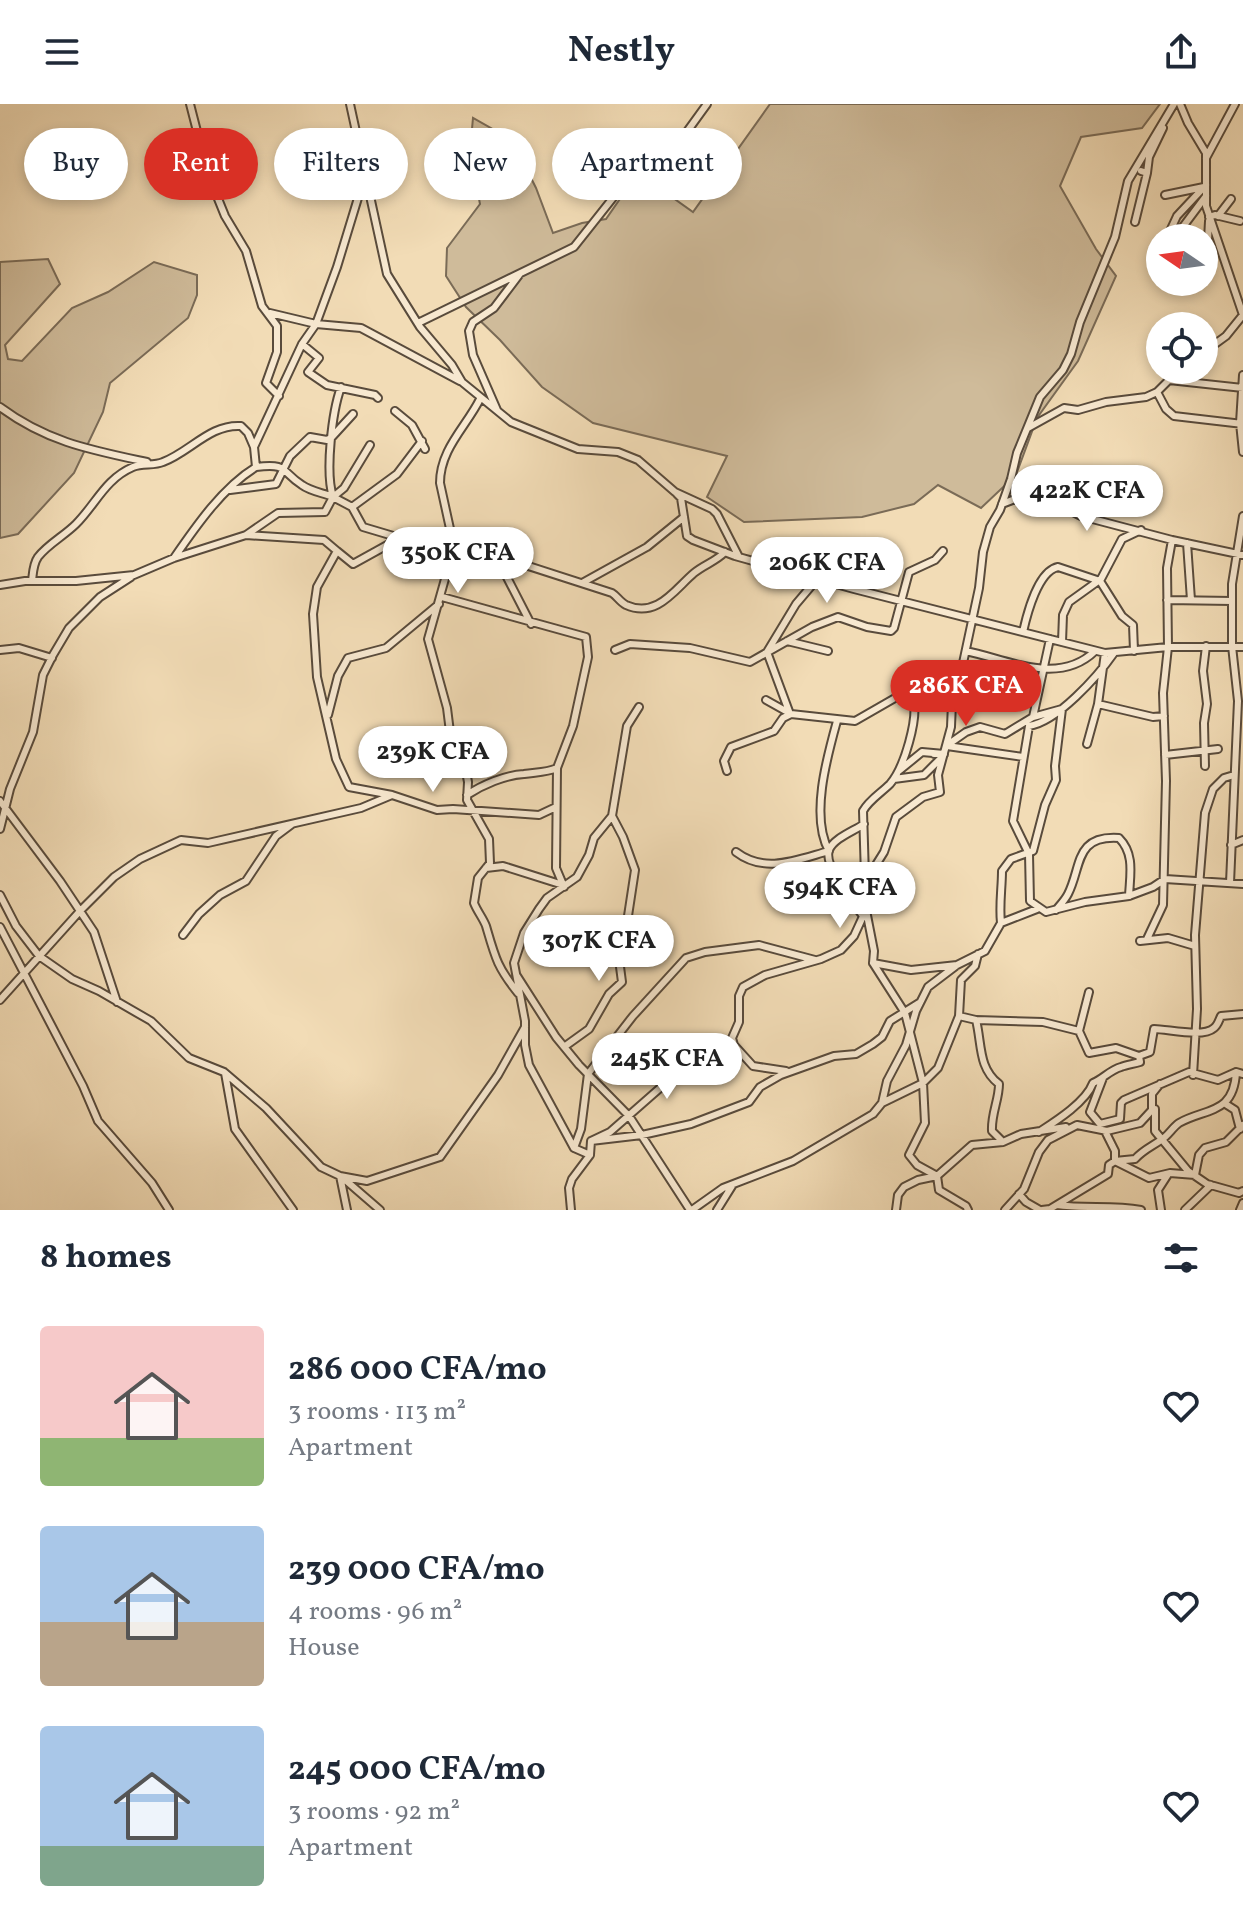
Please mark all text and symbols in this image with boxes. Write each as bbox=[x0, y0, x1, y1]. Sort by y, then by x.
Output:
text: Nestly bbox=[568, 27, 675, 77]
icon: menu bbox=[40, 30, 84, 74]
icon: share bbox=[1159, 30, 1203, 74]
chip: Buy bbox=[24, 128, 128, 200]
chip: Rent bbox=[144, 128, 258, 200]
chip: Filters bbox=[274, 128, 408, 200]
chip: New bbox=[424, 128, 536, 200]
chip: Apartment bbox=[552, 128, 742, 200]
north arrow bbox=[1146, 224, 1218, 296]
map controls bbox=[1146, 224, 1218, 384]
button: locate bbox=[1146, 312, 1218, 384]
pin: 422K CFA bbox=[1004, 465, 1170, 533]
text: 422K CFA bbox=[1029, 473, 1145, 509]
pin: 350K CFA bbox=[375, 527, 541, 595]
text: 350K CFA bbox=[401, 535, 515, 571]
pin: 206K CFA bbox=[744, 537, 910, 605]
text: 206K CFA bbox=[769, 545, 885, 581]
pin: 286K CFA bbox=[883, 660, 1049, 728]
text: 286K CFA bbox=[909, 668, 1023, 704]
pin: 239K CFA bbox=[350, 726, 516, 794]
text: 239K CFA bbox=[376, 734, 490, 770]
pin: 594K CFA bbox=[757, 862, 923, 930]
text: 594K CFA bbox=[783, 870, 897, 906]
pin: 307K CFA bbox=[516, 915, 682, 983]
text: 307K CFA bbox=[542, 923, 656, 959]
pin: 245K CFA bbox=[584, 1033, 750, 1101]
text: 245K CFA bbox=[610, 1041, 724, 1077]
text: 8 homes bbox=[40, 1235, 172, 1282]
icon: filters bbox=[1159, 1236, 1203, 1280]
text: 286 000 CFA/mo bbox=[288, 1347, 547, 1394]
icon: home bbox=[104, 1358, 200, 1454]
icon: heart bbox=[1159, 1384, 1203, 1428]
text: 3 rooms · 113 m² bbox=[288, 1394, 466, 1430]
text: Apartment bbox=[288, 1430, 413, 1466]
text: 239 000 CFA/mo bbox=[288, 1547, 545, 1594]
icon: home bbox=[104, 1558, 200, 1654]
icon: heart bbox=[1159, 1584, 1203, 1628]
text: 4 rooms · 96 m² bbox=[288, 1594, 462, 1630]
text: House bbox=[288, 1630, 360, 1666]
text: 245 000 CFA/mo bbox=[288, 1747, 546, 1794]
icon: home bbox=[104, 1758, 200, 1854]
icon: heart bbox=[1159, 1784, 1203, 1828]
text: 3 rooms · 92 m² bbox=[288, 1794, 460, 1830]
text: Apartment bbox=[288, 1830, 413, 1866]

